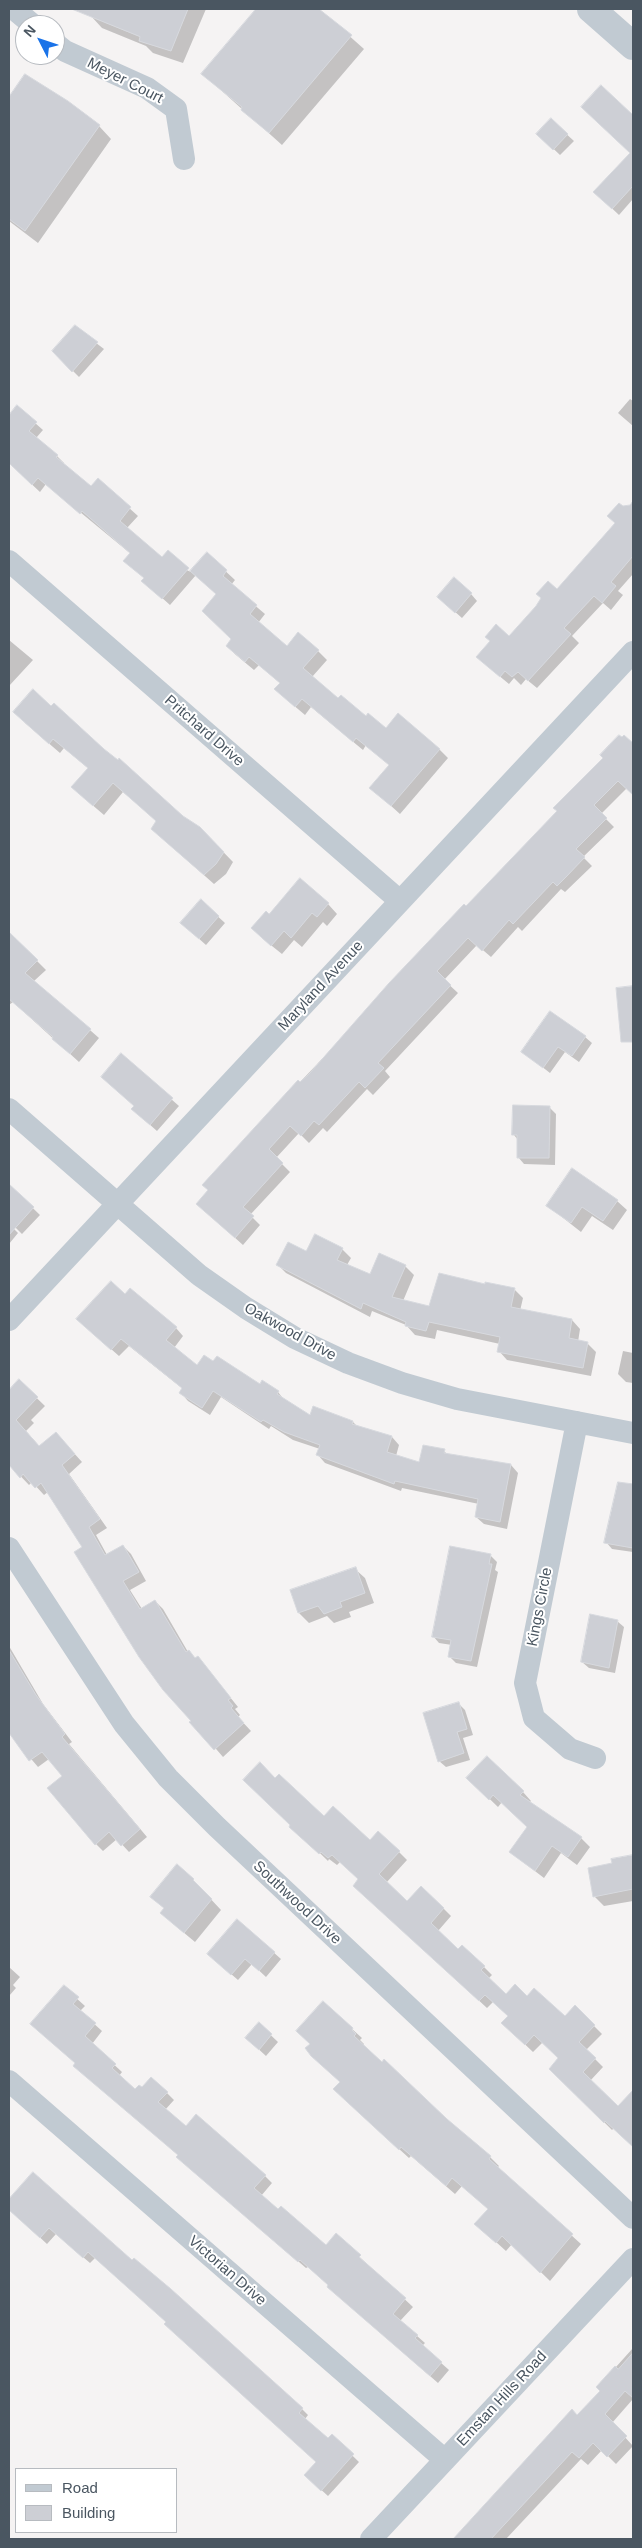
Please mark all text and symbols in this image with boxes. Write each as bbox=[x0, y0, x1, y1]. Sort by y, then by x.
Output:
north arrow bbox=[15, 15, 65, 65]
text: N bbox=[20, 22, 39, 40]
street label: Meyer Court bbox=[84, 54, 166, 108]
street label: Pritchard Drive bbox=[161, 692, 247, 770]
street label: Maryland Avenue bbox=[275, 937, 367, 1035]
street label: Oakwood Drive bbox=[241, 1299, 339, 1365]
street label: Kings Circle bbox=[524, 1566, 556, 1648]
street label: Southwood Drive bbox=[249, 1857, 345, 1949]
street label: Victorian Drive bbox=[184, 2232, 270, 2310]
street label: Emstan Hills Road bbox=[453, 2348, 551, 2450]
legend bbox=[15, 2468, 178, 2533]
text: Road bbox=[62, 2479, 98, 2496]
text: Building bbox=[62, 2504, 115, 2521]

